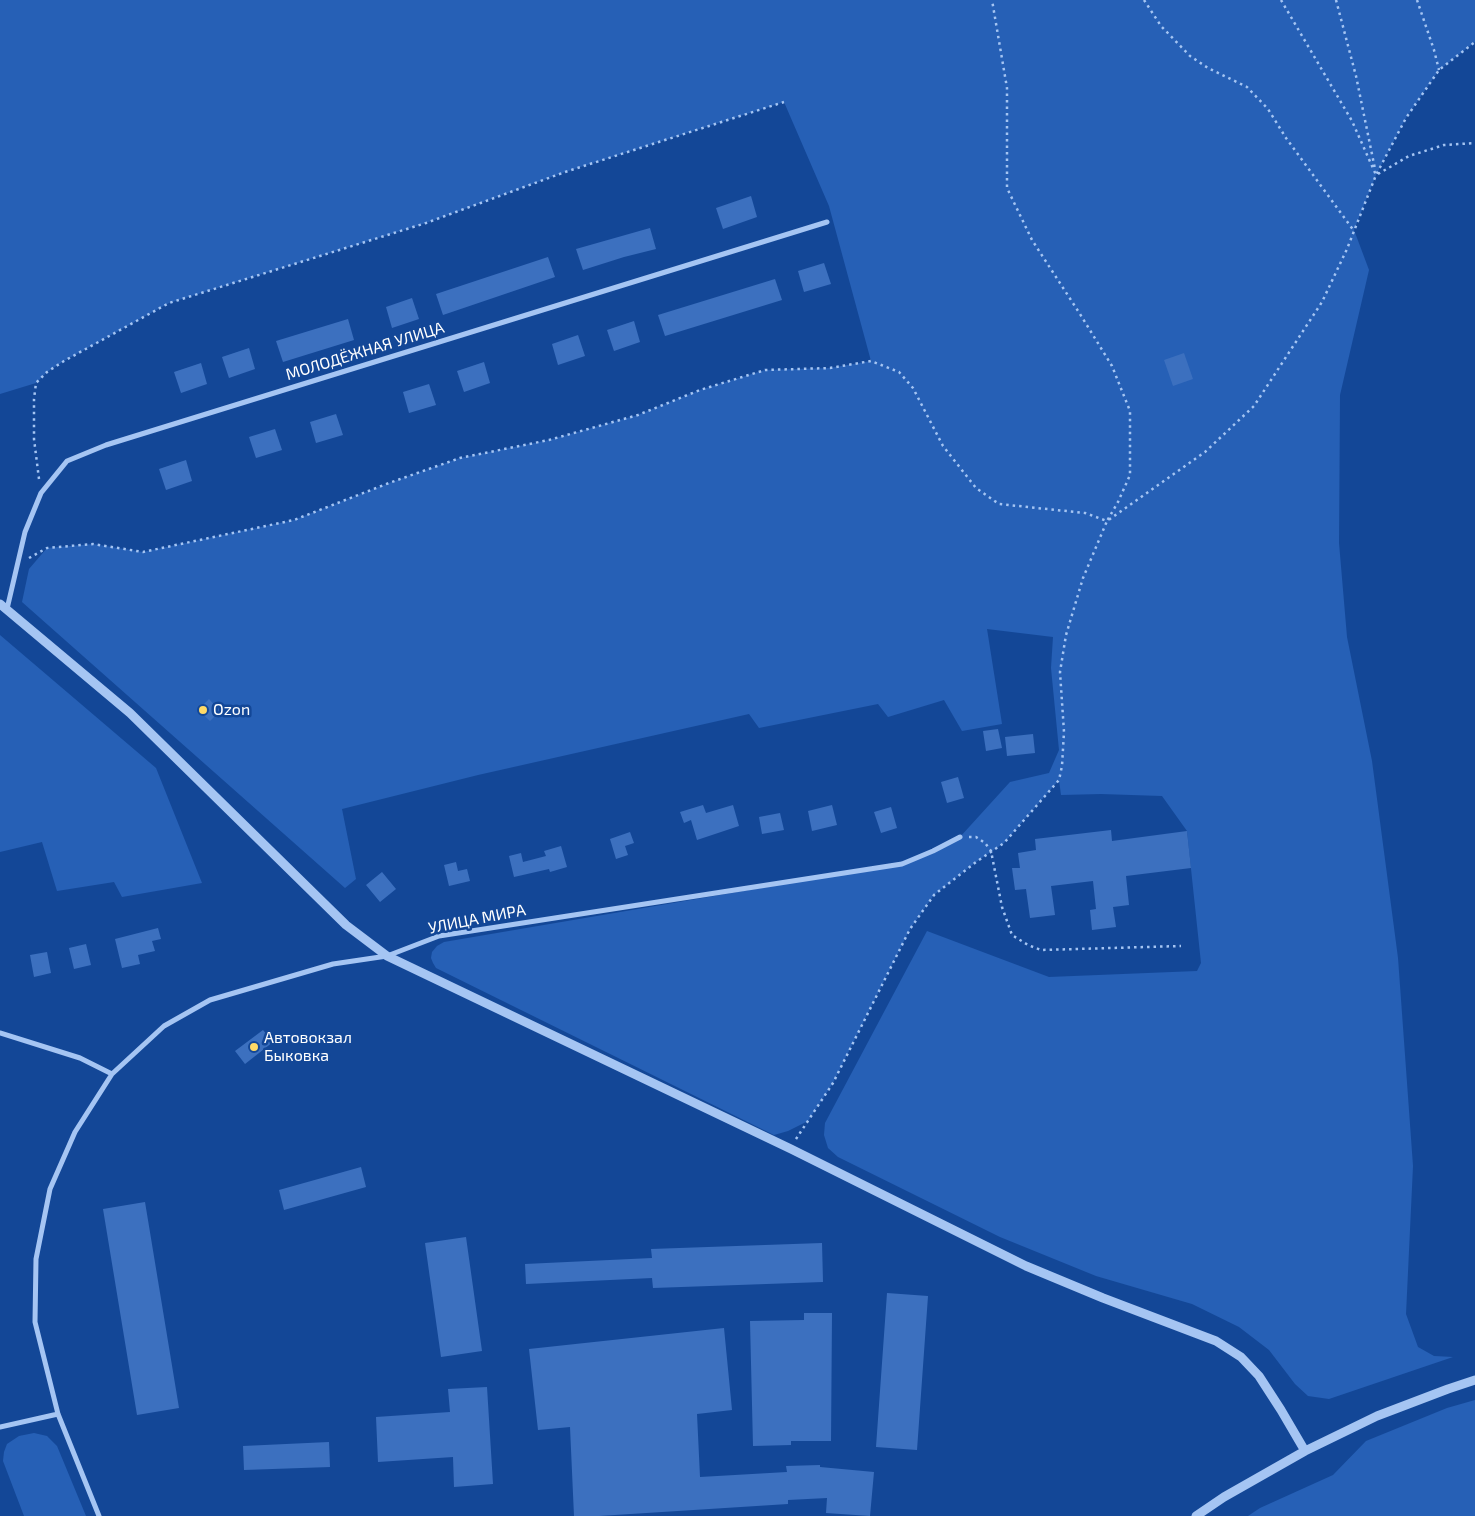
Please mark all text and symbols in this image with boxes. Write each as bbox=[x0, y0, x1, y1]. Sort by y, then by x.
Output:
street label: МОЛОДЁЖНАЯ УЛИЦА bbox=[283, 318, 447, 384]
place label: Ozon bbox=[213, 700, 250, 720]
marker: Ozon bbox=[197, 704, 209, 716]
street label: УЛИЦА МИРА bbox=[427, 900, 527, 938]
place label: Автовокзал Быковка bbox=[264, 1028, 352, 1066]
marker: Автовокзал Быковка bbox=[248, 1041, 260, 1053]

